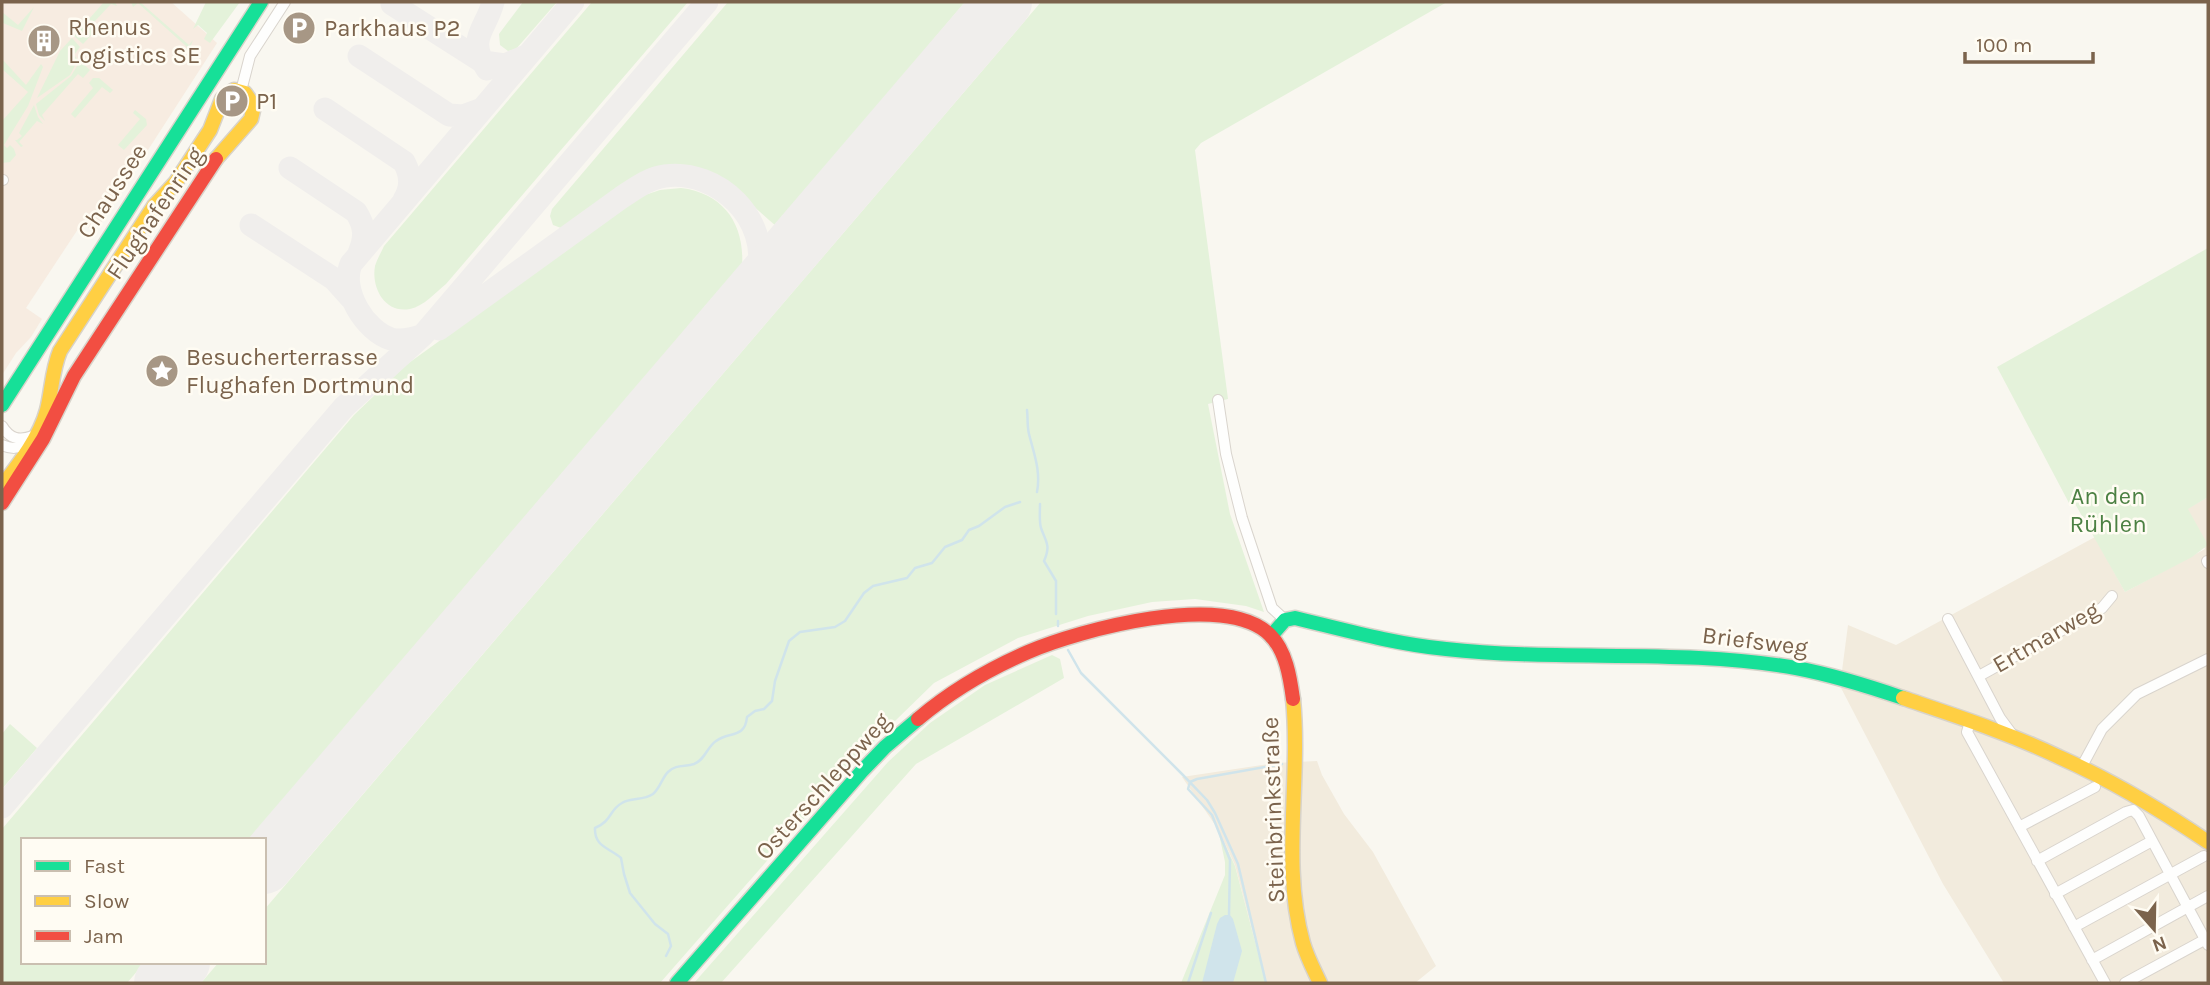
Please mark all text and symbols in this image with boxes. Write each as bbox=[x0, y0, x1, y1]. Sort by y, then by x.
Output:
parking icon: Parkhaus P2 bbox=[280, 9, 318, 47]
place label: Rhenus Logistics SE bbox=[68, 13, 201, 69]
place label: Parkhaus P2 bbox=[324, 14, 460, 42]
scale bar bbox=[1965, 21, 2093, 65]
building icon: Rhenus Logistics SE bbox=[25, 22, 63, 60]
text: 100 m bbox=[1976, 33, 2033, 57]
parking icon: P1 bbox=[213, 82, 251, 120]
place label: P1 bbox=[256, 87, 277, 115]
street label: Chaussee bbox=[71, 139, 153, 243]
street label: Flughafenring bbox=[100, 141, 210, 285]
place label: Besucherterrasse Flughafen Dortmund bbox=[186, 343, 414, 399]
place icon: Besucherterrasse Flughafen Dortmund bbox=[143, 352, 181, 390]
park label: An den Rühlen bbox=[2069, 482, 2147, 538]
street label: Ertmarweg bbox=[1988, 595, 2105, 679]
street label: Briefsweg bbox=[1700, 621, 1810, 661]
street label: Osterschleppweg bbox=[750, 706, 897, 865]
street label: Steinbrinkstraße bbox=[1256, 717, 1290, 903]
legend bbox=[21, 838, 266, 964]
text: Fast bbox=[84, 854, 125, 878]
text: Slow bbox=[84, 889, 129, 913]
north arrow bbox=[2119, 894, 2189, 964]
text: Jam bbox=[84, 924, 124, 948]
text: N bbox=[2149, 931, 2170, 957]

